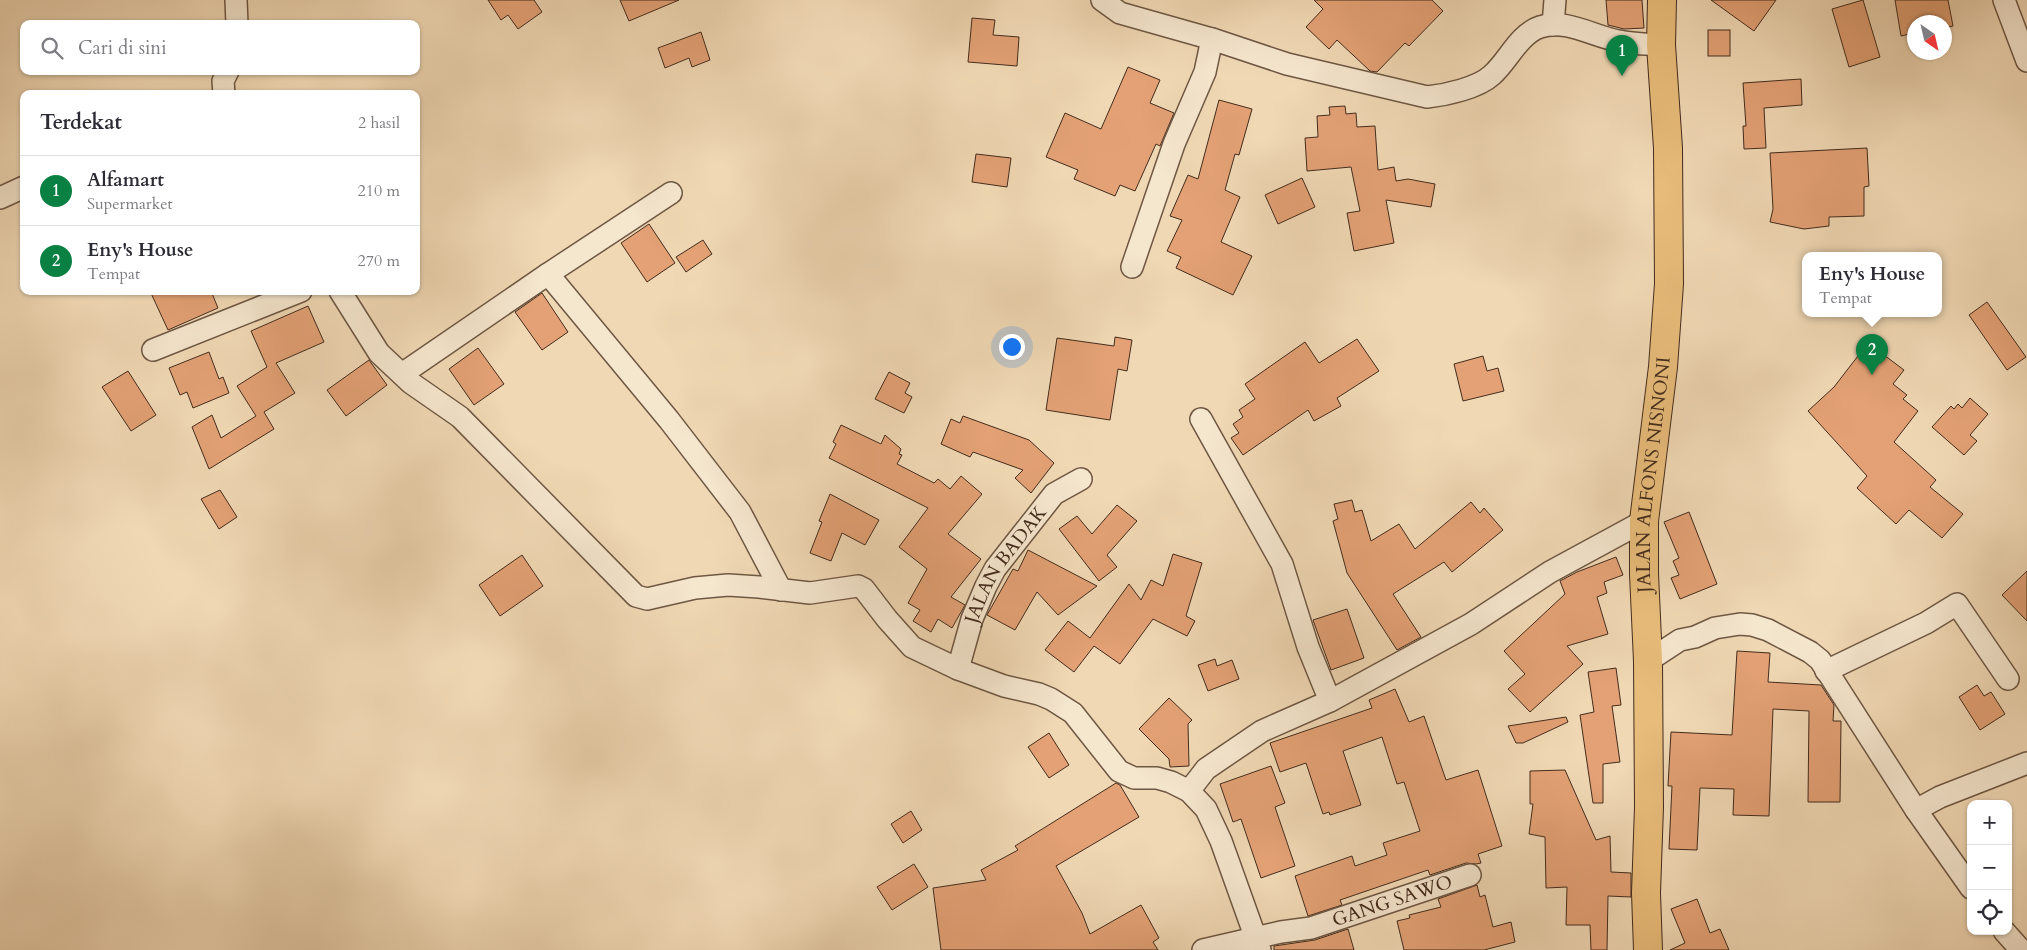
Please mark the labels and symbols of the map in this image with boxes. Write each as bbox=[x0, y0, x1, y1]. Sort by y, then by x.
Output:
north arrow bbox=[1907, 15, 1952, 60]
pin: 1 bbox=[1606, 35, 1638, 76]
your location bbox=[999, 334, 1025, 360]
pin: 2 bbox=[1856, 334, 1888, 375]
street label: JALAN ALFONS NISNONI bbox=[1630, 356, 1677, 596]
street label: JALAN BADAK bbox=[958, 500, 1053, 629]
street label: GANG SAWO bbox=[1329, 869, 1456, 933]

